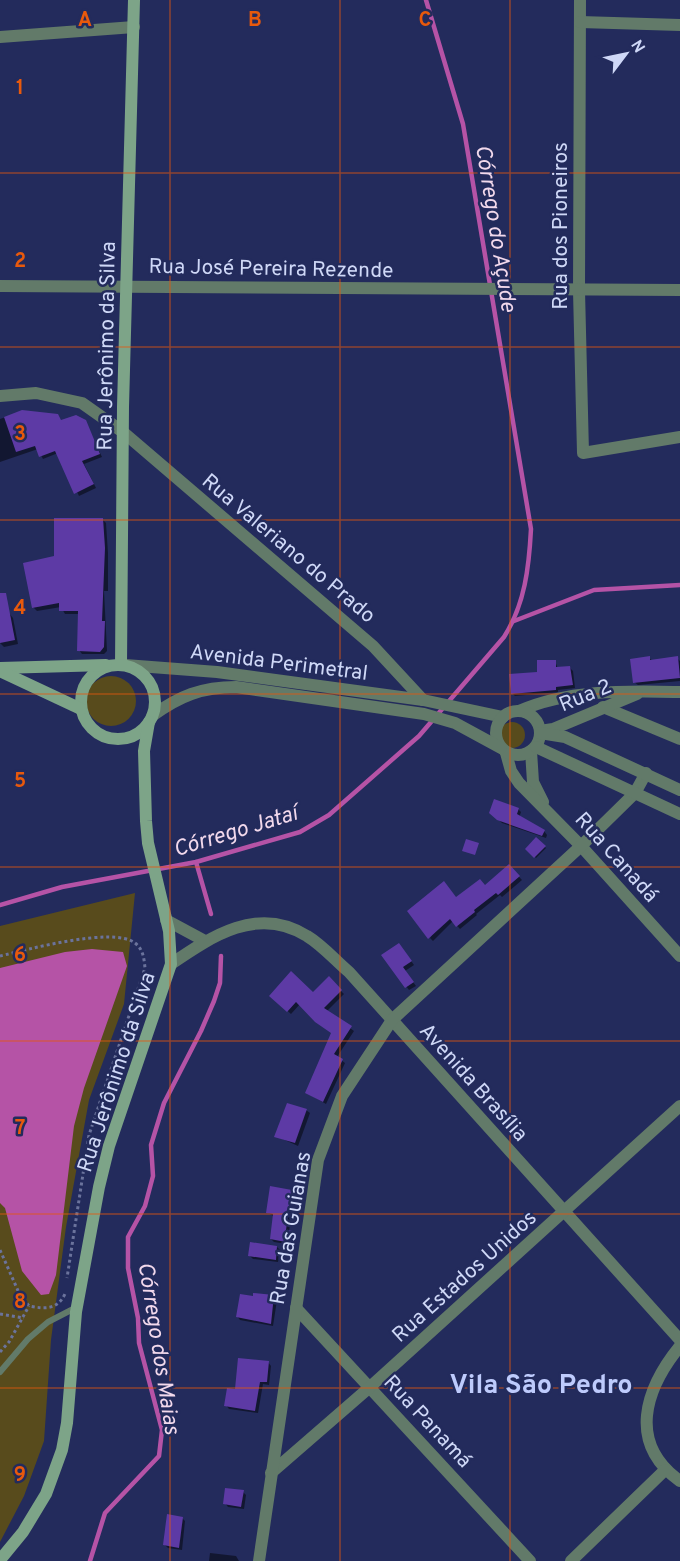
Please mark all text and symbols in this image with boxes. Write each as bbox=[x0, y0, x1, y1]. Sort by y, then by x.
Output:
text: A bbox=[78, 8, 92, 34]
text: B bbox=[248, 8, 262, 34]
text: C bbox=[419, 8, 431, 34]
north arrow bbox=[596, 24, 656, 84]
text: N bbox=[625, 37, 649, 57]
text: 1 bbox=[16, 76, 24, 102]
street label: Rua dos Pioneiros bbox=[548, 142, 575, 310]
water label: Córrego do Açude bbox=[468, 143, 521, 315]
street label: Rua Jerônimo da Silva bbox=[92, 241, 123, 451]
text: 2 bbox=[14, 249, 26, 275]
street label: Rua José Pereira Rezende bbox=[148, 254, 394, 285]
text: 3 bbox=[14, 422, 26, 448]
street label: Rua Valeriano do Prado bbox=[196, 468, 381, 630]
text: 4 bbox=[14, 596, 26, 622]
street label: Avenida Perimetral bbox=[188, 639, 369, 688]
street label: Rua 2 bbox=[555, 674, 616, 719]
text: 5 bbox=[14, 769, 26, 795]
water label: Córrego Jataí bbox=[171, 799, 305, 864]
street label: Rua Canadá bbox=[568, 807, 664, 909]
text: 6 bbox=[14, 943, 26, 969]
street label: Rua Jerônimo da Silva bbox=[72, 969, 163, 1176]
street label: Avenida Brasília bbox=[413, 1018, 533, 1148]
text: 7 bbox=[15, 1116, 25, 1142]
street label: Rua das Guianas bbox=[265, 1150, 318, 1307]
street label: Rua Estados Unidos bbox=[387, 1205, 543, 1349]
water label: Córrego dos Maias bbox=[131, 1260, 185, 1437]
text: 8 bbox=[14, 1290, 26, 1316]
district label: Vila São Pedro bbox=[449, 1369, 633, 1403]
street label: Rua Panamá bbox=[377, 1370, 477, 1474]
text: 9 bbox=[14, 1463, 26, 1489]

